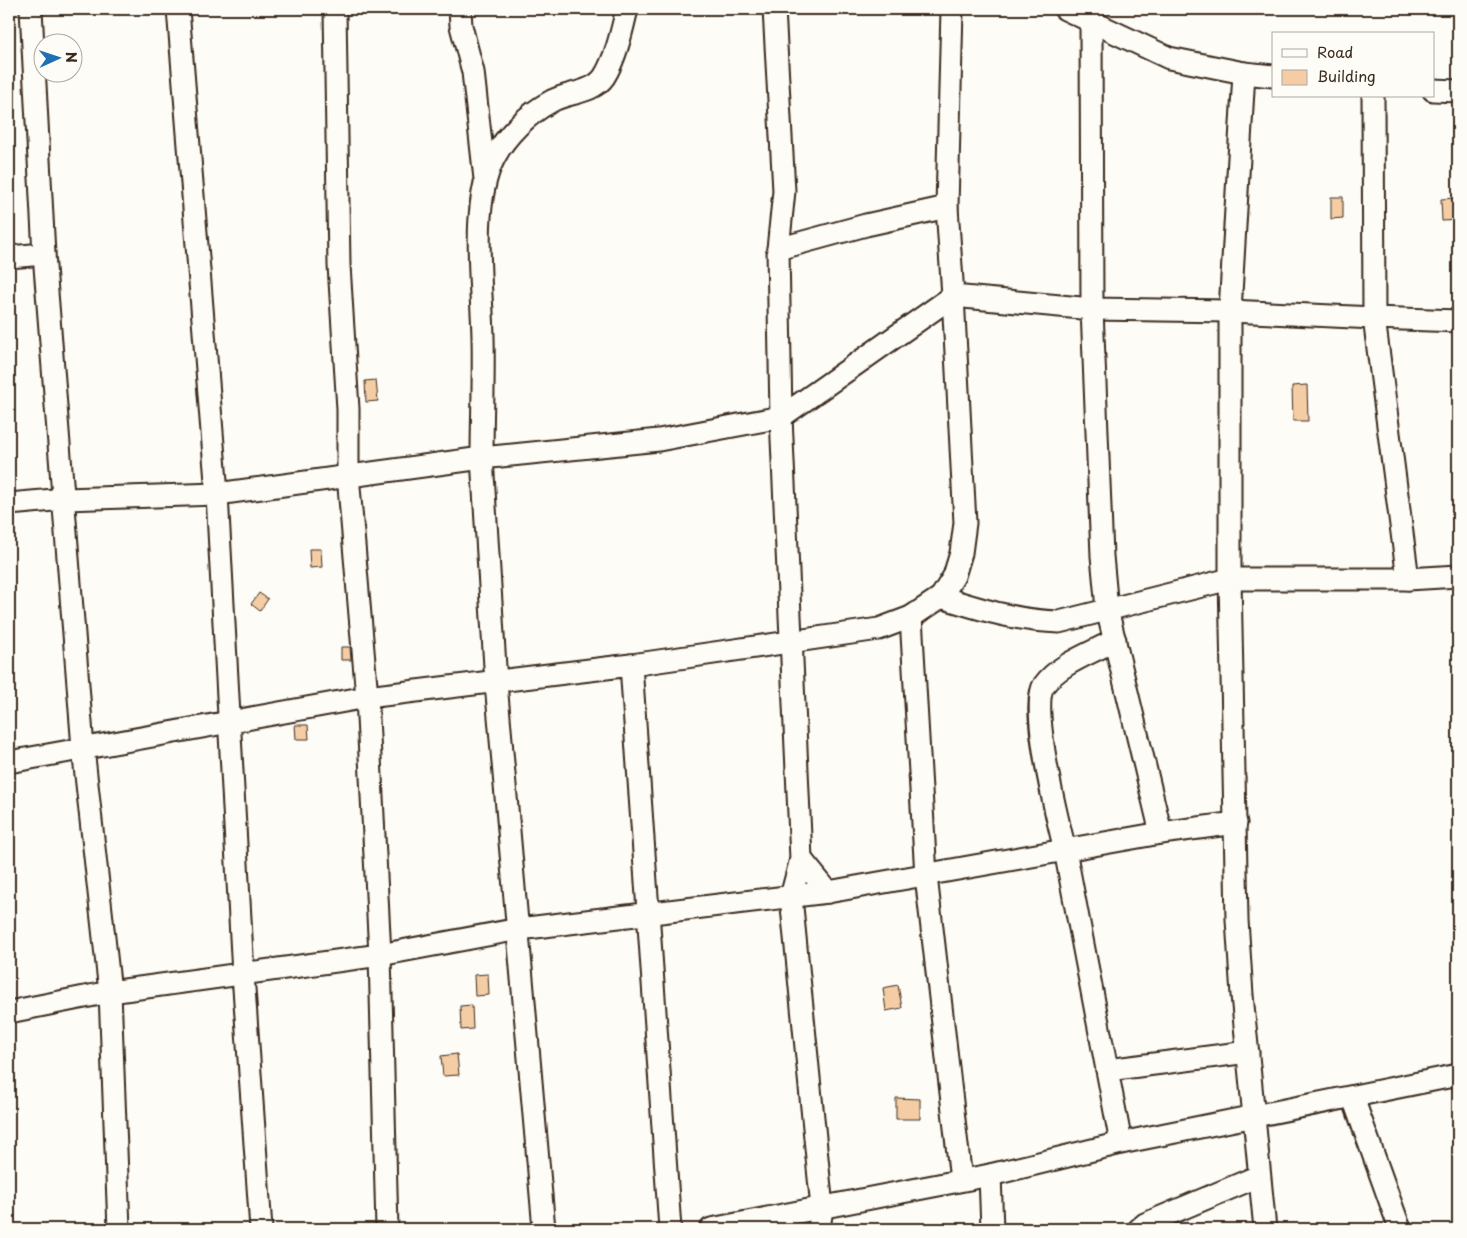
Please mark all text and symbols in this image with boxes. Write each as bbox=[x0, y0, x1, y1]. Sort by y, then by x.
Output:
north arrow bbox=[32, 32, 82, 82]
legend bbox=[1272, 32, 1434, 98]
text: Road bbox=[1317, 40, 1353, 63]
text: N bbox=[61, 51, 82, 63]
text: Building bbox=[1317, 64, 1376, 87]

